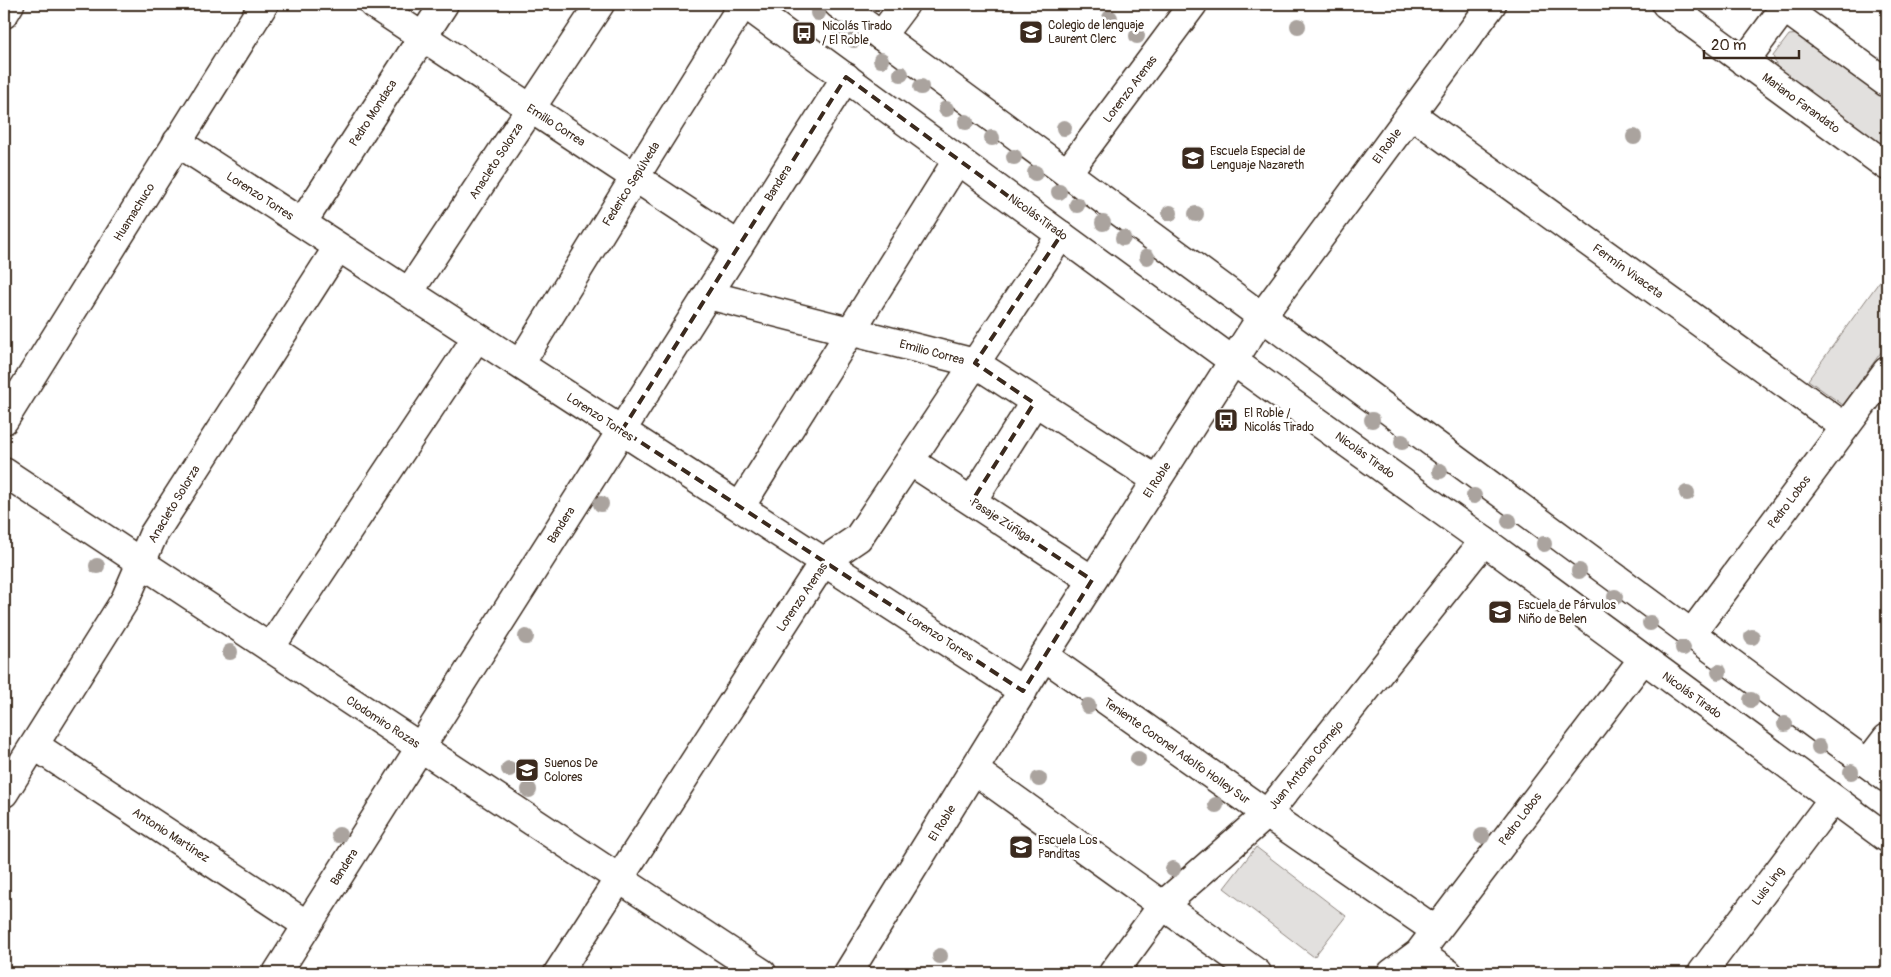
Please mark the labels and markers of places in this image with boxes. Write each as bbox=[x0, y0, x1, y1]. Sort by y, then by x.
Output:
place label: Colegio de lenguaje Laurent Clerc bbox=[1048, 18, 1144, 47]
place label: Nicolás Tirado / El Roble bbox=[822, 19, 893, 48]
school or university icon: Colegio de lenguaje Laurent Clerc bbox=[1018, 19, 1044, 45]
bus stop icon: Nicolás Tirado / El Roble bbox=[791, 20, 817, 46]
place label: Escuela Especial de Lenguaje Nazareth bbox=[1210, 144, 1305, 173]
school or university icon: Escuela Especial de Lenguaje Nazareth bbox=[1180, 145, 1206, 171]
place label: El Roble / Nicolás Tirado bbox=[1244, 406, 1315, 435]
bus stop icon: El Roble / Nicolás Tirado bbox=[1213, 407, 1239, 433]
place label: Escuela de Párvulos Niño de Belen bbox=[1518, 598, 1616, 627]
school or university icon: Escuela de Párvulos Niño de Belen bbox=[1487, 599, 1513, 625]
place label: Suenos De Colores bbox=[544, 756, 598, 785]
school or university icon: Suenos De Colores bbox=[514, 757, 540, 783]
place label: Escuela Los Panditas bbox=[1038, 833, 1098, 862]
school or university icon: Escuela Los Panditas bbox=[1008, 834, 1034, 860]

